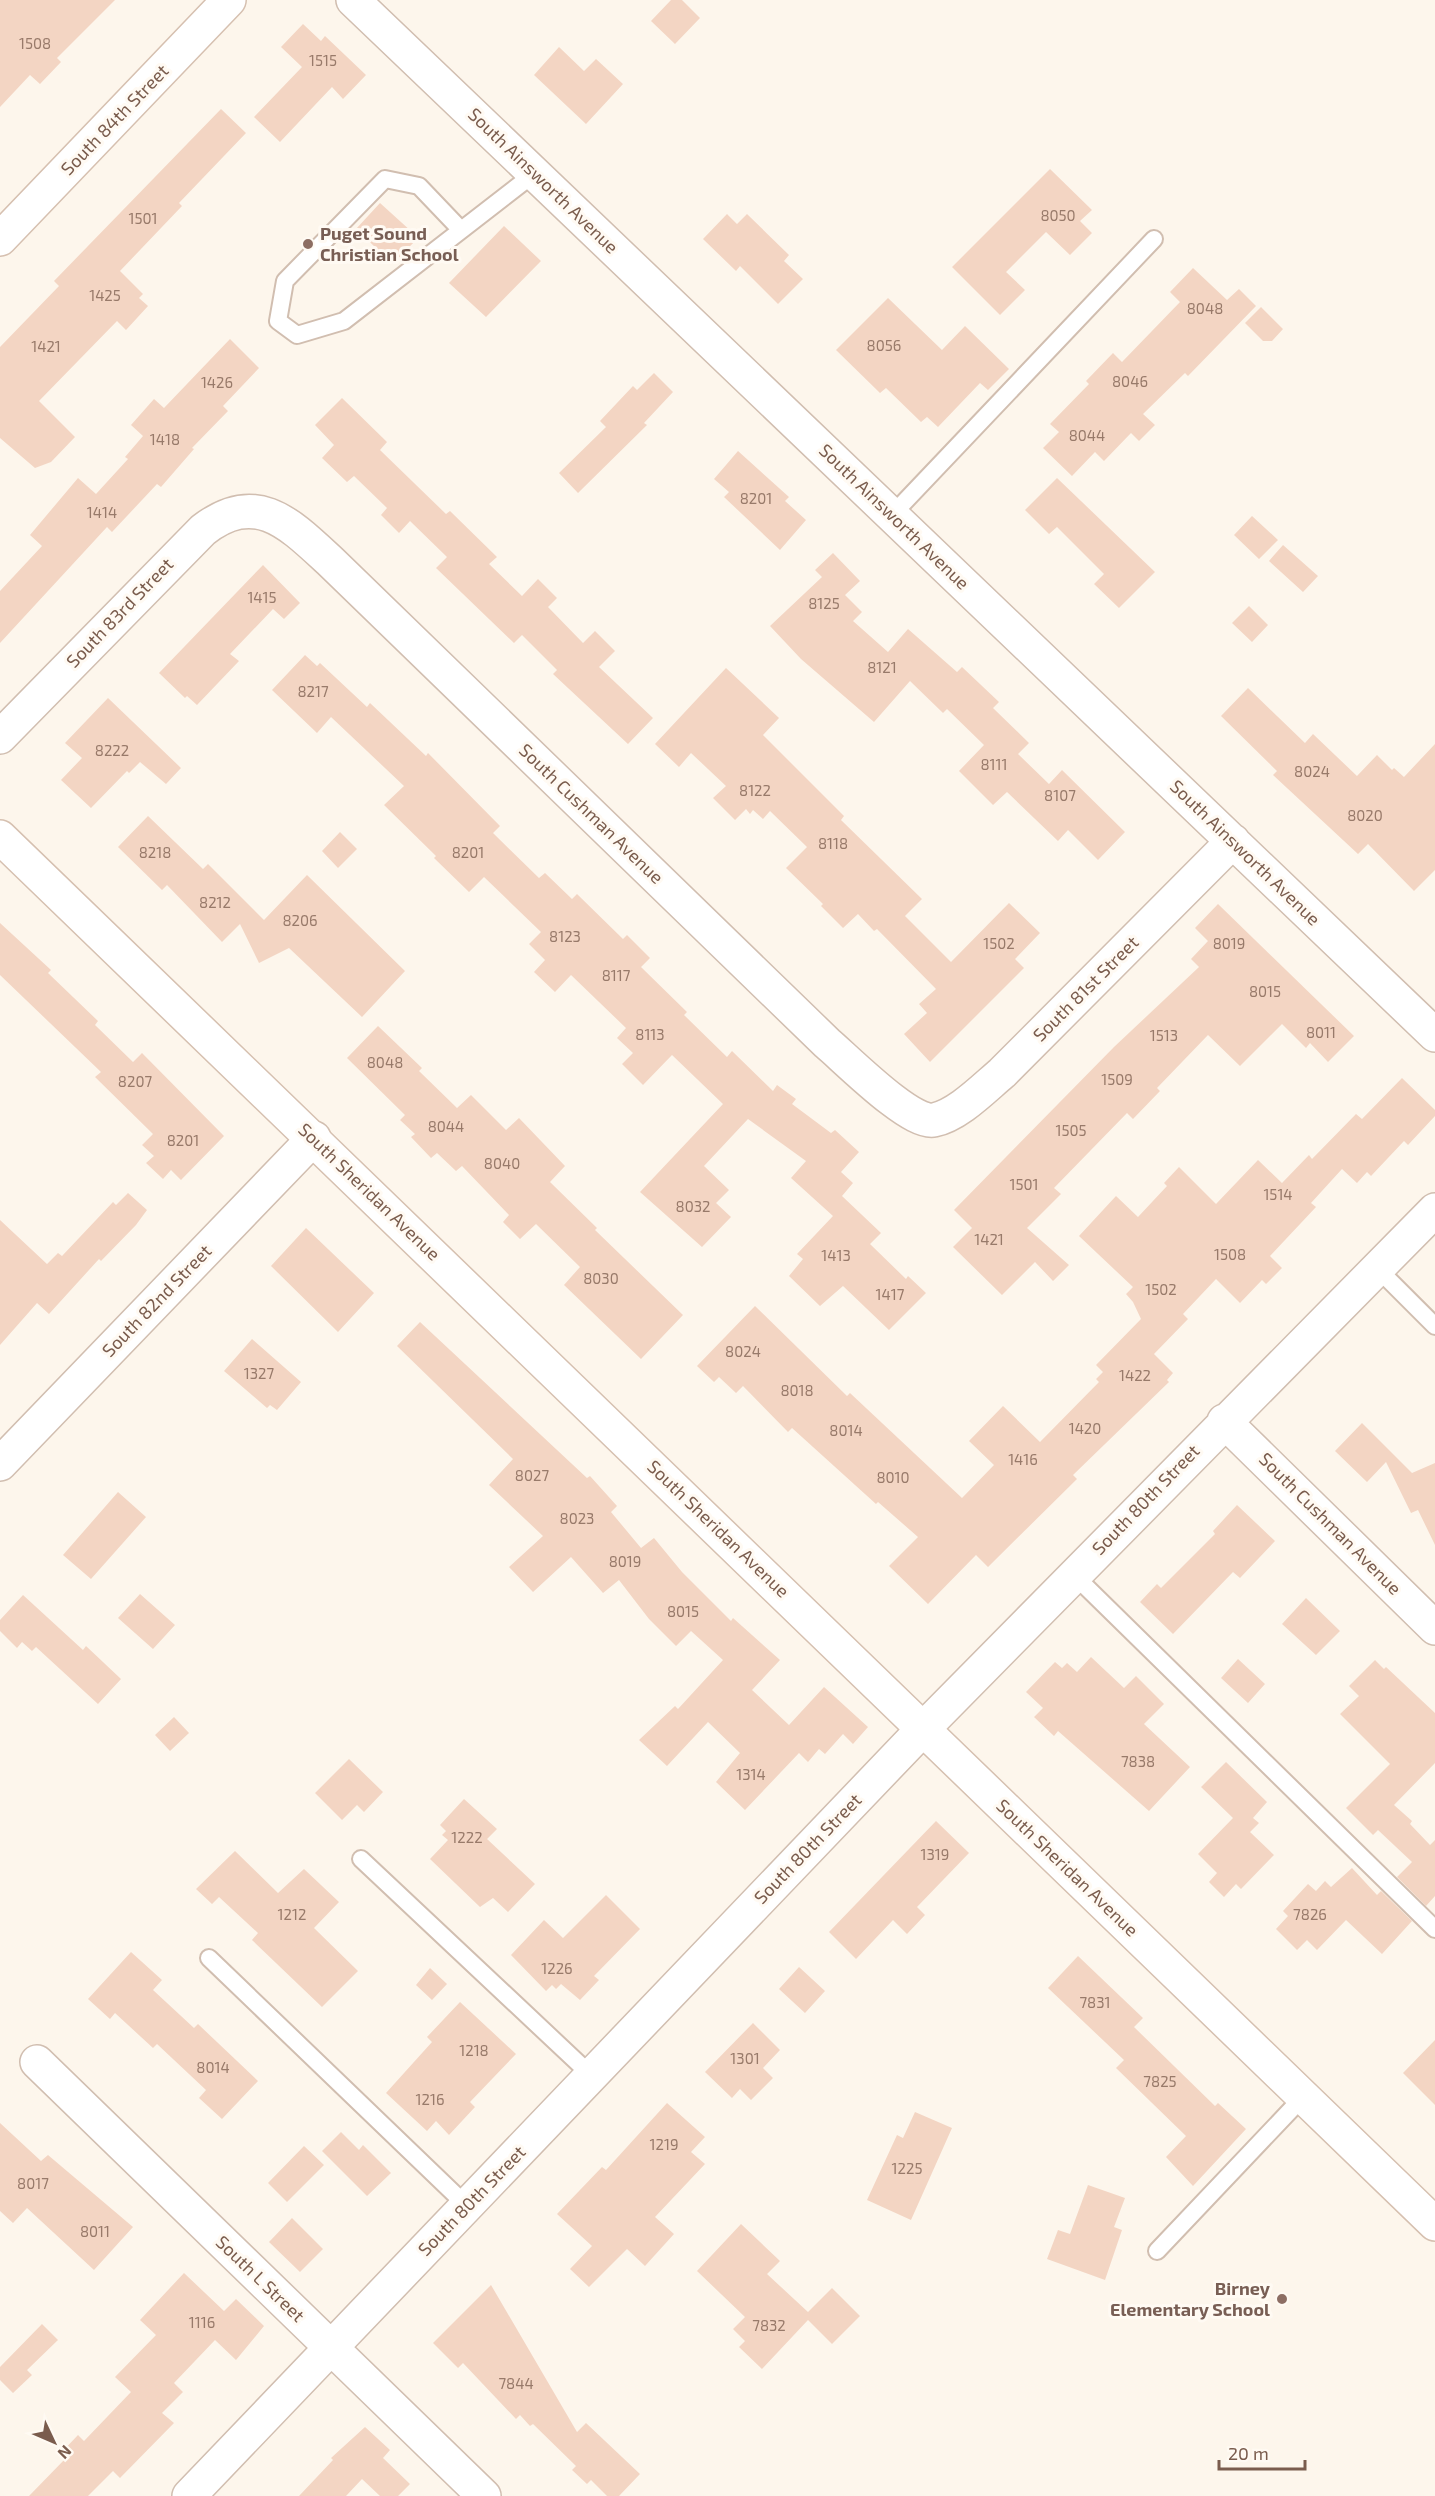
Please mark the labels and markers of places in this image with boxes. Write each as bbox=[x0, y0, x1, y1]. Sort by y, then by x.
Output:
place label: Puget Sound Christian School bbox=[320, 222, 459, 265]
marker: Puget Sound Christian School bbox=[301, 237, 315, 251]
place label: Birney Elementary School bbox=[1110, 2277, 1271, 2320]
marker: Birney Elementary School bbox=[1275, 2292, 1289, 2306]

